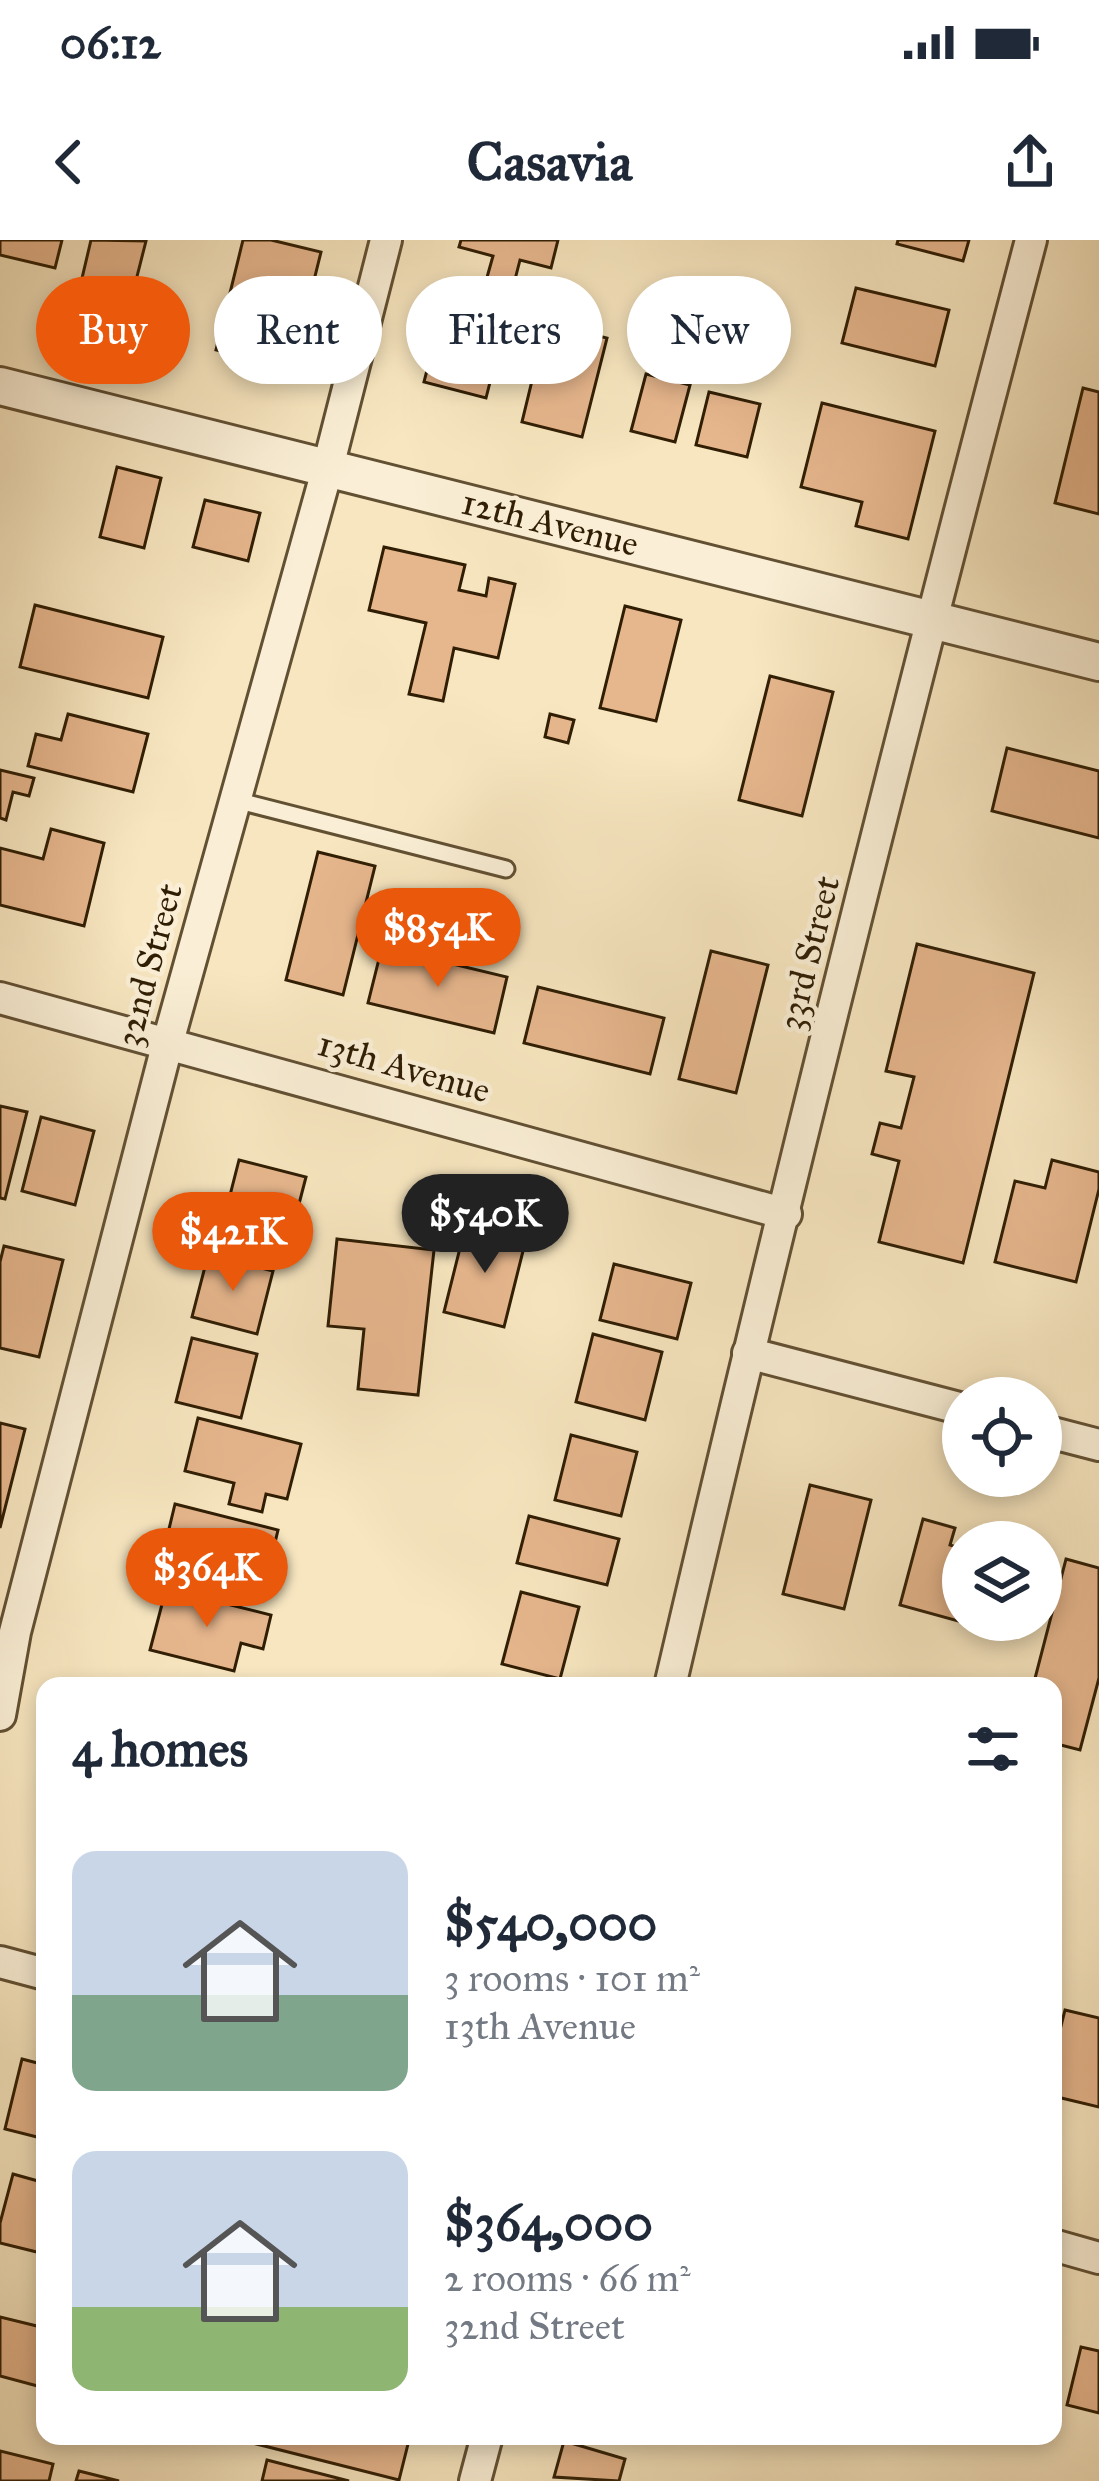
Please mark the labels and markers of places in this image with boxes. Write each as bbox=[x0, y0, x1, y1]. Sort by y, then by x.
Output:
pin: $854K bbox=[354, 888, 522, 990]
pin: $540K bbox=[401, 1174, 569, 1276]
pin: $421K bbox=[149, 1192, 317, 1294]
pin: $364K bbox=[123, 1528, 291, 1630]

